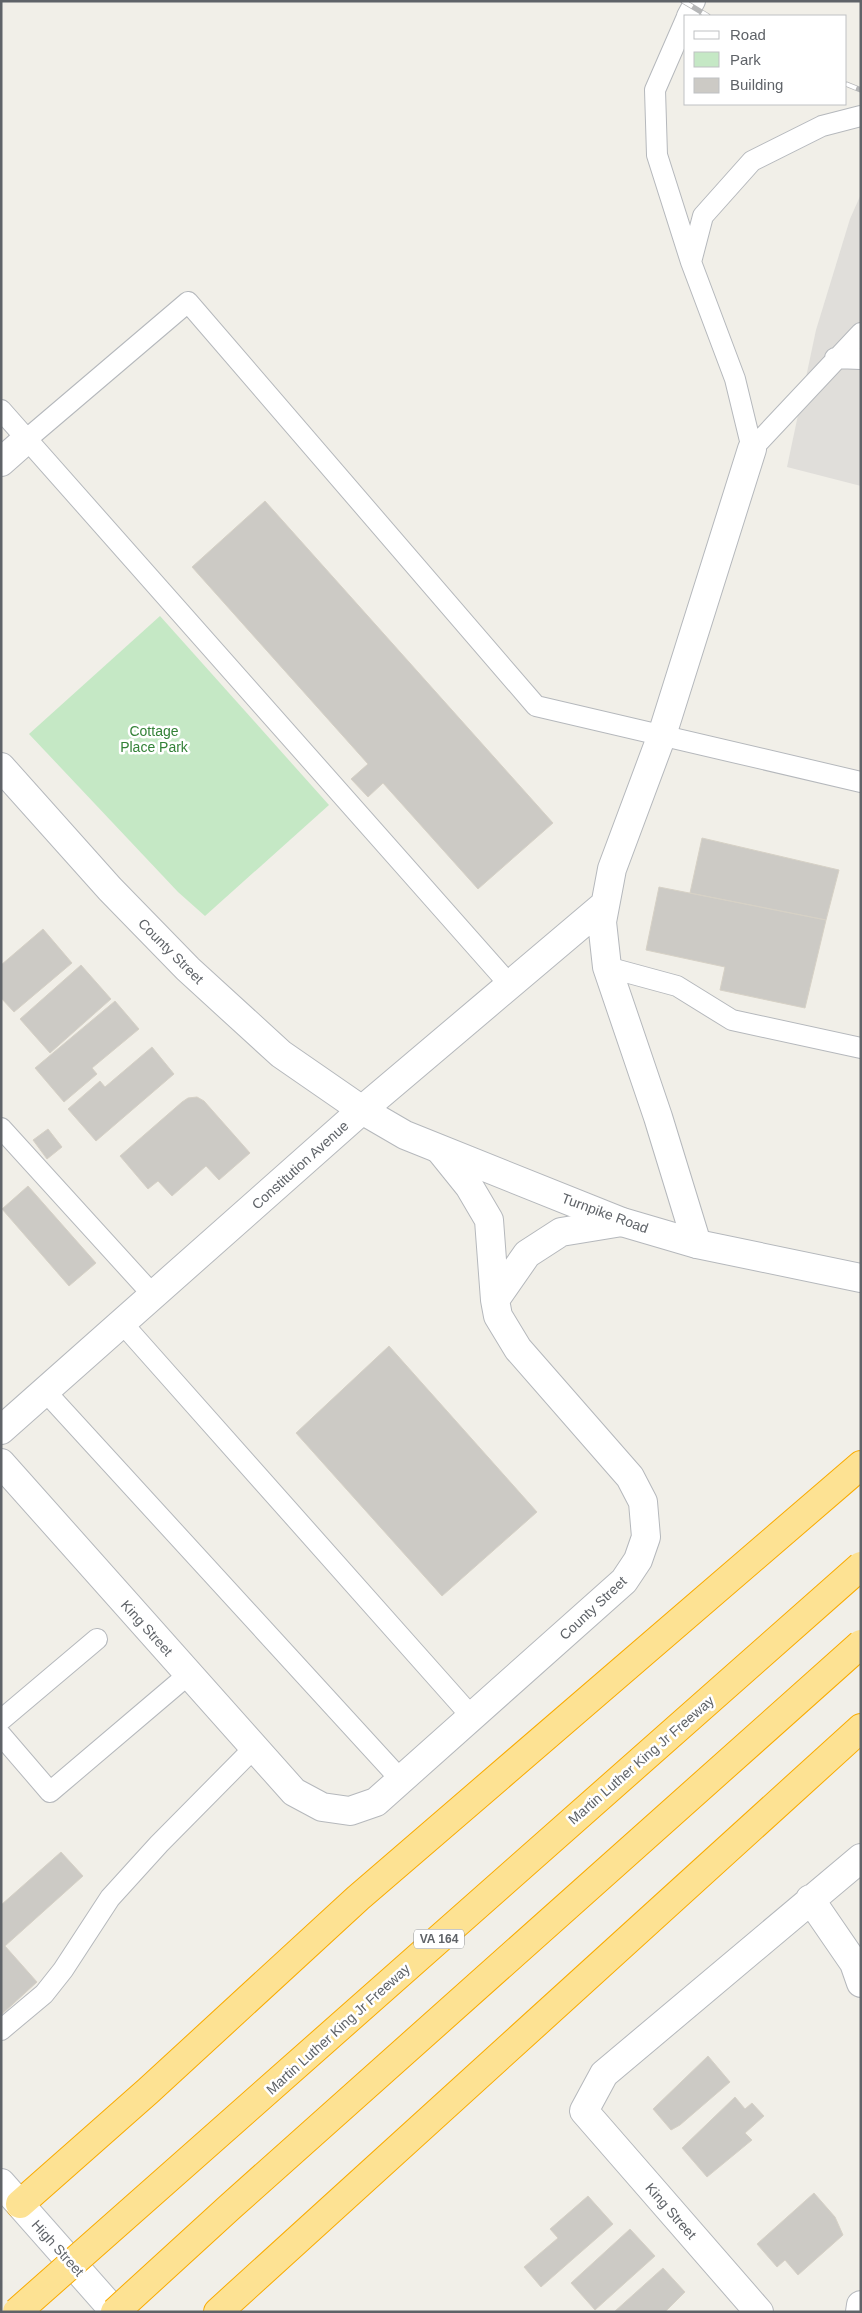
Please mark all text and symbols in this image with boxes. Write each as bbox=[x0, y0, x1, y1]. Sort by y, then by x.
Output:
legend bbox=[684, 15, 847, 105]
text: Road bbox=[730, 26, 766, 43]
text: Park bbox=[730, 51, 761, 68]
text: Building bbox=[730, 76, 783, 93]
park label: Cottage Place Park bbox=[120, 723, 189, 755]
street label: County Street bbox=[135, 915, 207, 987]
street label: Constitution Avenue bbox=[248, 1117, 352, 1213]
street label: Turnpike Road bbox=[559, 1190, 651, 1236]
street label: County Street bbox=[556, 1573, 630, 1643]
street label: King Street bbox=[118, 1597, 176, 1659]
street label: Martin Luther King Jr Freeway bbox=[565, 1692, 717, 1828]
road number: VA 164 bbox=[414, 1930, 464, 1948]
street label: Martin Luther King Jr Freeway bbox=[263, 1960, 413, 2098]
street label: King Street bbox=[642, 2180, 700, 2242]
street label: High Street bbox=[29, 2217, 87, 2279]

